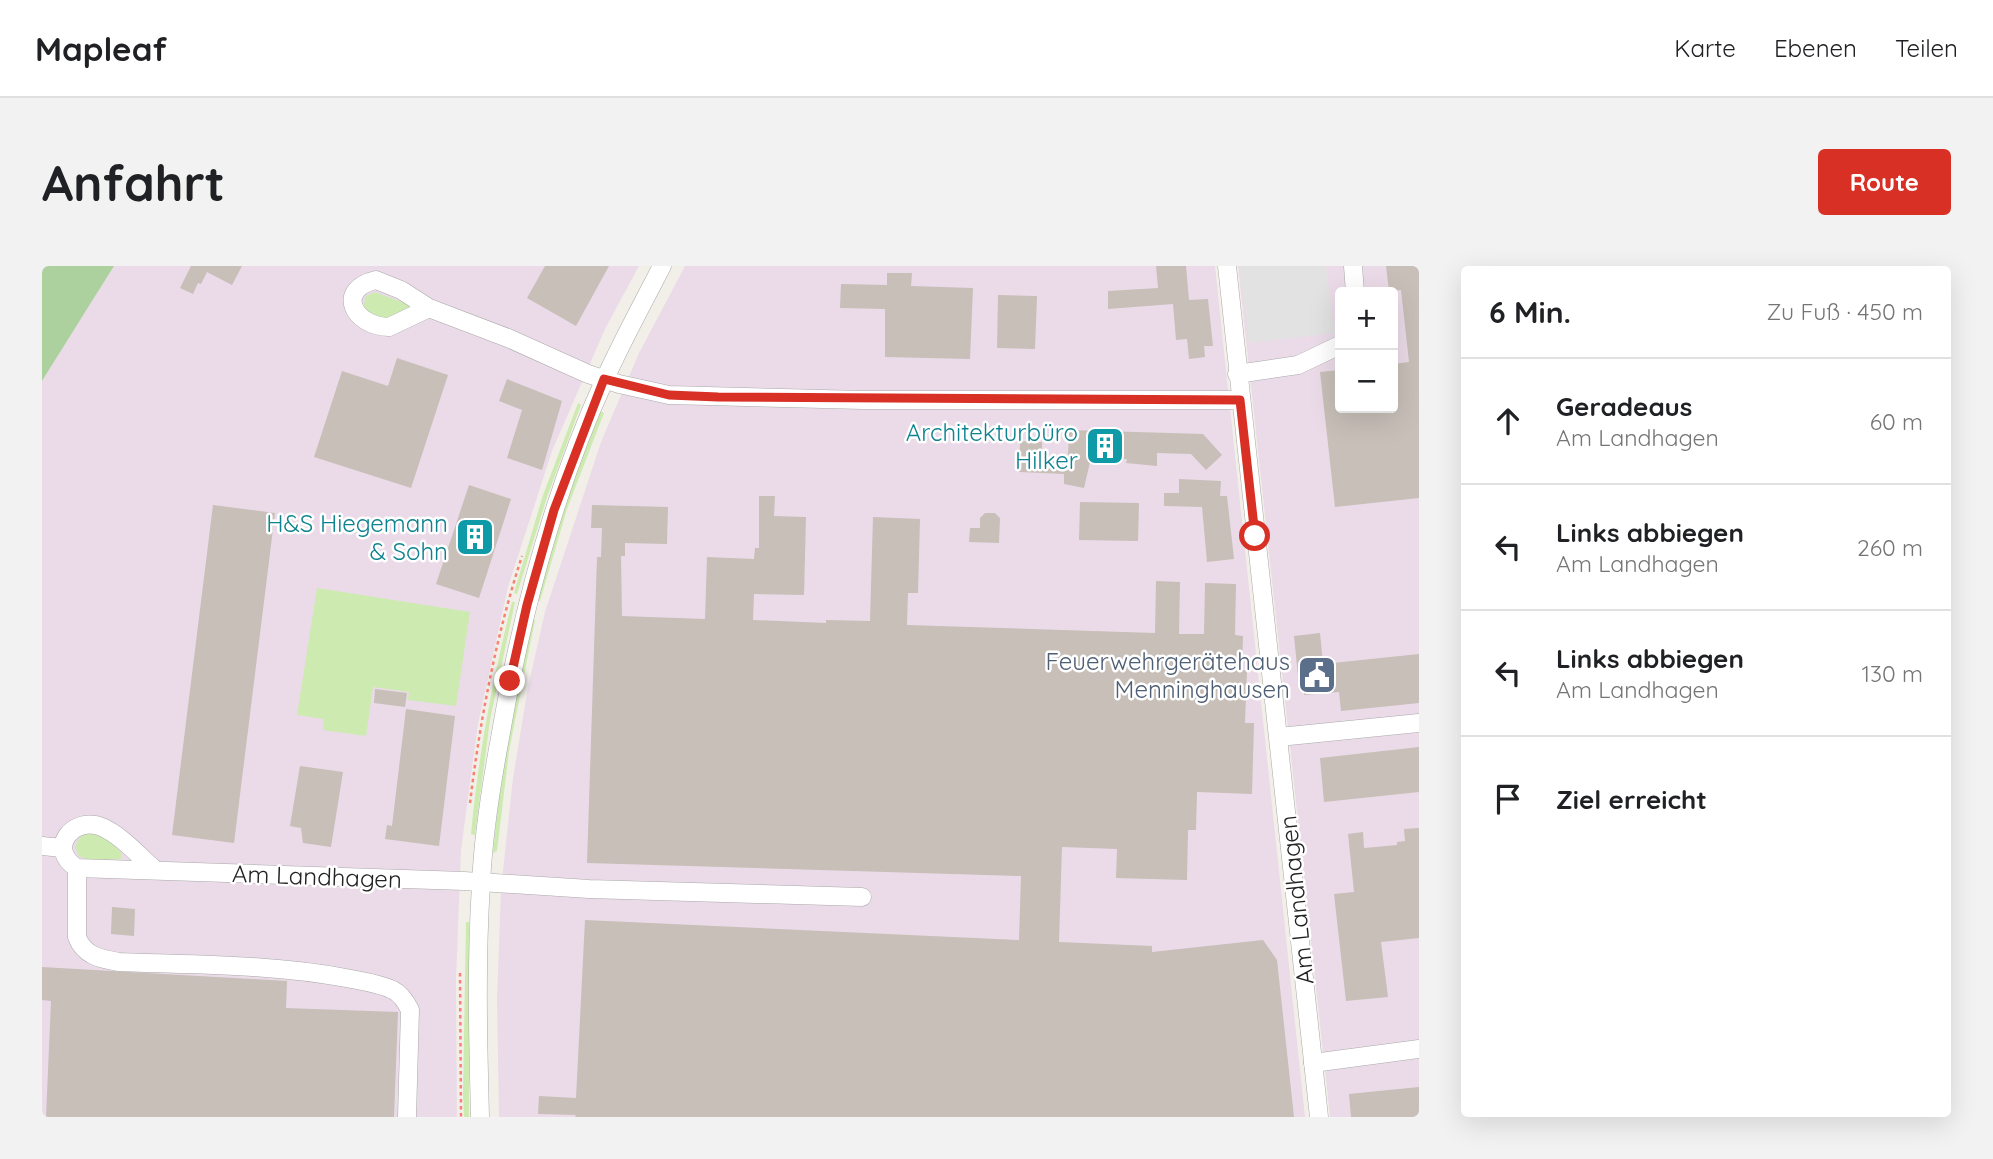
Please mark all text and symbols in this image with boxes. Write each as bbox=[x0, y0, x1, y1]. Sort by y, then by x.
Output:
text: Mapleaf bbox=[35, 28, 167, 69]
text: Karte bbox=[1674, 33, 1736, 63]
text: Ebenen bbox=[1774, 33, 1857, 63]
text: Teilen bbox=[1895, 33, 1958, 63]
button: Route bbox=[1818, 149, 1951, 215]
text: Anfahrt bbox=[42, 152, 225, 213]
map controls bbox=[1335, 287, 1398, 413]
button: + bbox=[1335, 287, 1398, 350]
text: 6 Min. bbox=[1489, 293, 1571, 331]
text: Zu Fuß · 450 m bbox=[1766, 297, 1923, 326]
button: − bbox=[1335, 350, 1398, 413]
text: Geradeaus bbox=[1556, 390, 1692, 423]
icon: ahead bbox=[1489, 402, 1527, 440]
text: 60 m bbox=[1870, 407, 1923, 436]
place label: Architekturbüro Hilker bbox=[906, 417, 1078, 475]
text: Am Landhagen bbox=[1556, 423, 1719, 452]
building icon: Architekturbüro Hilker bbox=[1084, 425, 1126, 467]
place label: H&S Hiegemann & Sohn bbox=[266, 508, 448, 566]
building icon: H&S Hiegemann & Sohn bbox=[454, 516, 496, 558]
text: Links abbiegen bbox=[1556, 516, 1744, 549]
route start bbox=[1239, 520, 1270, 551]
icon: left bbox=[1489, 528, 1527, 566]
text: 260 m bbox=[1857, 533, 1923, 562]
text: Am Landhagen bbox=[1556, 549, 1719, 578]
text: Links abbiegen bbox=[1556, 642, 1744, 675]
place label: Feuerwehrgerätehaus Menninghausen bbox=[1045, 646, 1290, 704]
public building icon: Feuerwehrgerätehaus Menninghausen bbox=[1296, 654, 1338, 696]
icon: left bbox=[1489, 654, 1527, 692]
text: 130 m bbox=[1861, 659, 1923, 688]
route end bbox=[494, 665, 525, 696]
text: Am Landhagen bbox=[1556, 675, 1719, 704]
icon: arrive bbox=[1489, 780, 1527, 818]
text: Ziel erreicht bbox=[1556, 783, 1707, 816]
street label: Am Landhagen bbox=[1272, 814, 1320, 986]
street label: Am Landhagen bbox=[232, 858, 402, 894]

